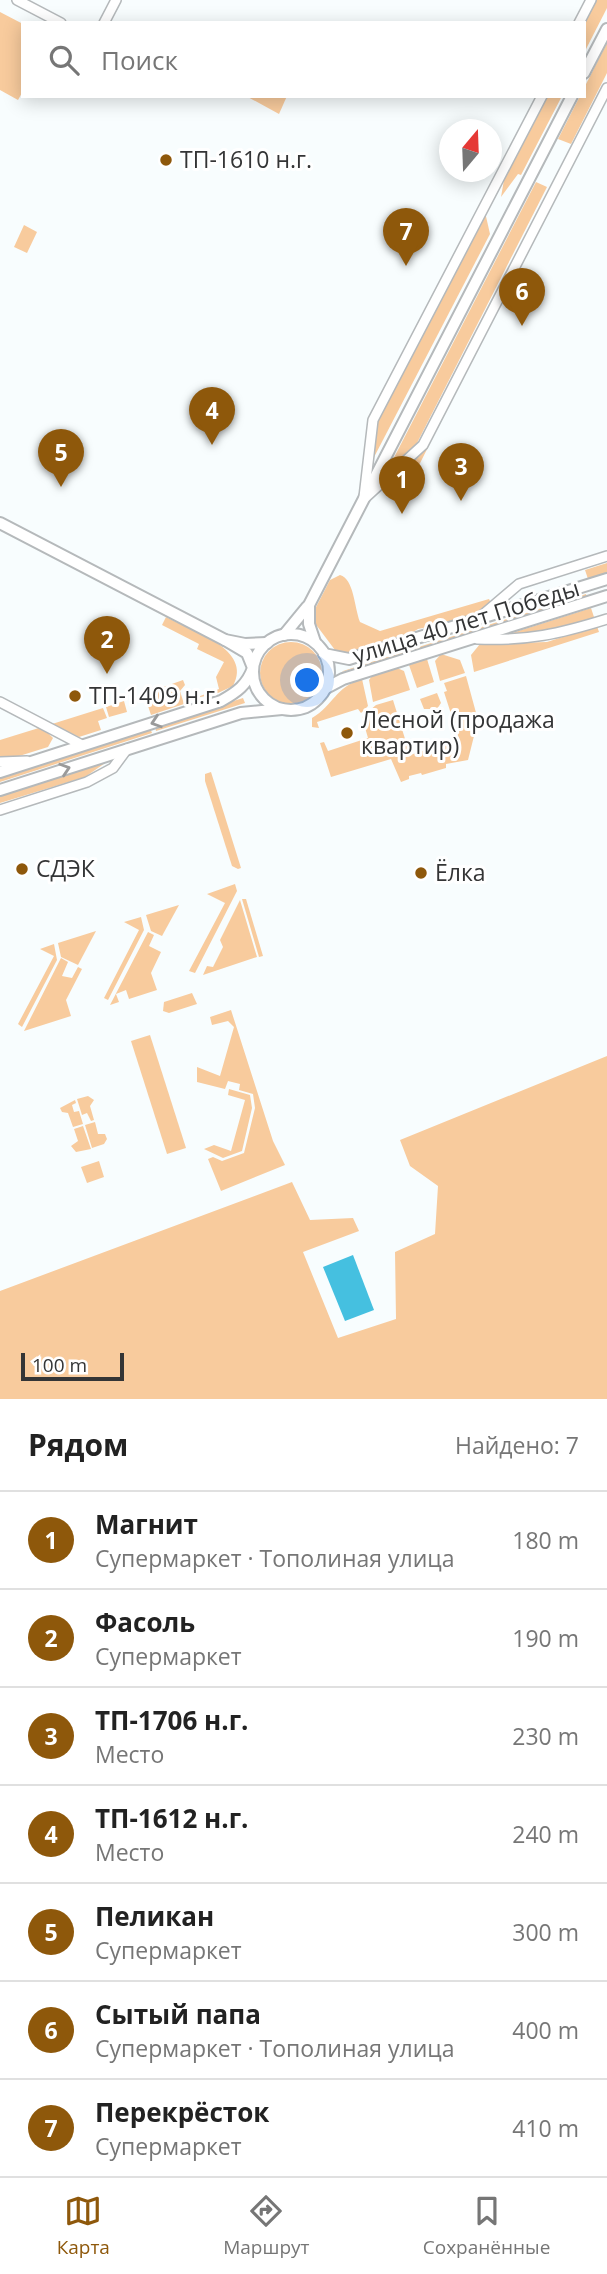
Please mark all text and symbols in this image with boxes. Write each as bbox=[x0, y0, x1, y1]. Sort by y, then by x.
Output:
search box bbox=[21, 21, 586, 98]
icon: search bbox=[45, 41, 83, 79]
text: Поиск bbox=[101, 42, 178, 78]
north arrow bbox=[439, 119, 502, 182]
place label: ТП-1610 н.г. bbox=[180, 143, 312, 175]
marker: ТП-1610 н.г. bbox=[158, 152, 174, 168]
pin: 7 bbox=[383, 208, 429, 266]
pin: 6 bbox=[499, 268, 545, 326]
pin: 4 bbox=[189, 387, 235, 445]
pin: 5 bbox=[38, 429, 84, 487]
pin: 3 bbox=[438, 443, 484, 501]
pin: 1 bbox=[379, 456, 425, 514]
street label: улица 40 лет Победы bbox=[348, 571, 583, 671]
pin: 2 bbox=[84, 616, 130, 674]
your location bbox=[290, 663, 324, 697]
place label: ТП-1409 н.г. bbox=[89, 679, 221, 711]
marker: ТП-1409 н.г. bbox=[67, 688, 83, 704]
place label: Лесной (продажа квартир) bbox=[361, 703, 555, 761]
one-way arrow bbox=[151, 713, 163, 728]
marker: Лесной (продажа квартир) bbox=[339, 725, 355, 741]
one-way arrow bbox=[58, 763, 71, 777]
place label: СДЭК bbox=[36, 852, 96, 884]
place label: Ёлка bbox=[435, 856, 486, 888]
marker: СДЭК bbox=[14, 861, 30, 877]
marker: Ёлка bbox=[413, 865, 429, 881]
scale bar bbox=[21, 1350, 124, 1382]
text: 100 m bbox=[32, 1352, 87, 1378]
text: Рядом bbox=[28, 1424, 128, 1465]
text: Найдено: 7 bbox=[455, 1429, 579, 1461]
text: Магнит bbox=[95, 1506, 198, 1542]
text: 1 bbox=[44, 1524, 58, 1556]
text: 180 m bbox=[512, 1524, 579, 1556]
text: Супермаркет · Тополиная улица bbox=[95, 1542, 455, 1574]
text: Фасоль bbox=[95, 1604, 195, 1640]
text: 2 bbox=[44, 1622, 58, 1654]
text: 190 m bbox=[512, 1622, 579, 1654]
text: Супермаркет bbox=[95, 1640, 242, 1672]
text: ТП-1706 н.г. bbox=[95, 1702, 249, 1738]
text: 3 bbox=[44, 1720, 58, 1752]
text: 230 m bbox=[512, 1720, 579, 1752]
text: Место bbox=[95, 1738, 164, 1770]
text: ТП-1612 н.г. bbox=[95, 1800, 249, 1836]
text: 4 bbox=[44, 1818, 58, 1850]
text: 240 m bbox=[512, 1818, 579, 1850]
text: Место bbox=[95, 1836, 164, 1868]
text: Пеликан bbox=[95, 1898, 214, 1934]
text: 5 bbox=[44, 1916, 58, 1948]
text: 300 m bbox=[512, 1916, 579, 1948]
text: Супермаркет bbox=[95, 1934, 242, 1966]
text: Сытый папа bbox=[95, 1996, 261, 2032]
text: 6 bbox=[44, 2014, 58, 2046]
text: 400 m bbox=[512, 2014, 579, 2046]
text: Супермаркет · Тополиная улица bbox=[95, 2032, 455, 2064]
text: Перекрёсток bbox=[95, 2094, 269, 2130]
text: 7 bbox=[44, 2112, 58, 2144]
text: 410 m bbox=[512, 2112, 579, 2144]
text: Супермаркет bbox=[95, 2130, 242, 2162]
tab: Карта bbox=[57, 2192, 110, 2260]
tab: Маршрут bbox=[223, 2192, 309, 2260]
tab: Сохранённые bbox=[423, 2192, 550, 2260]

